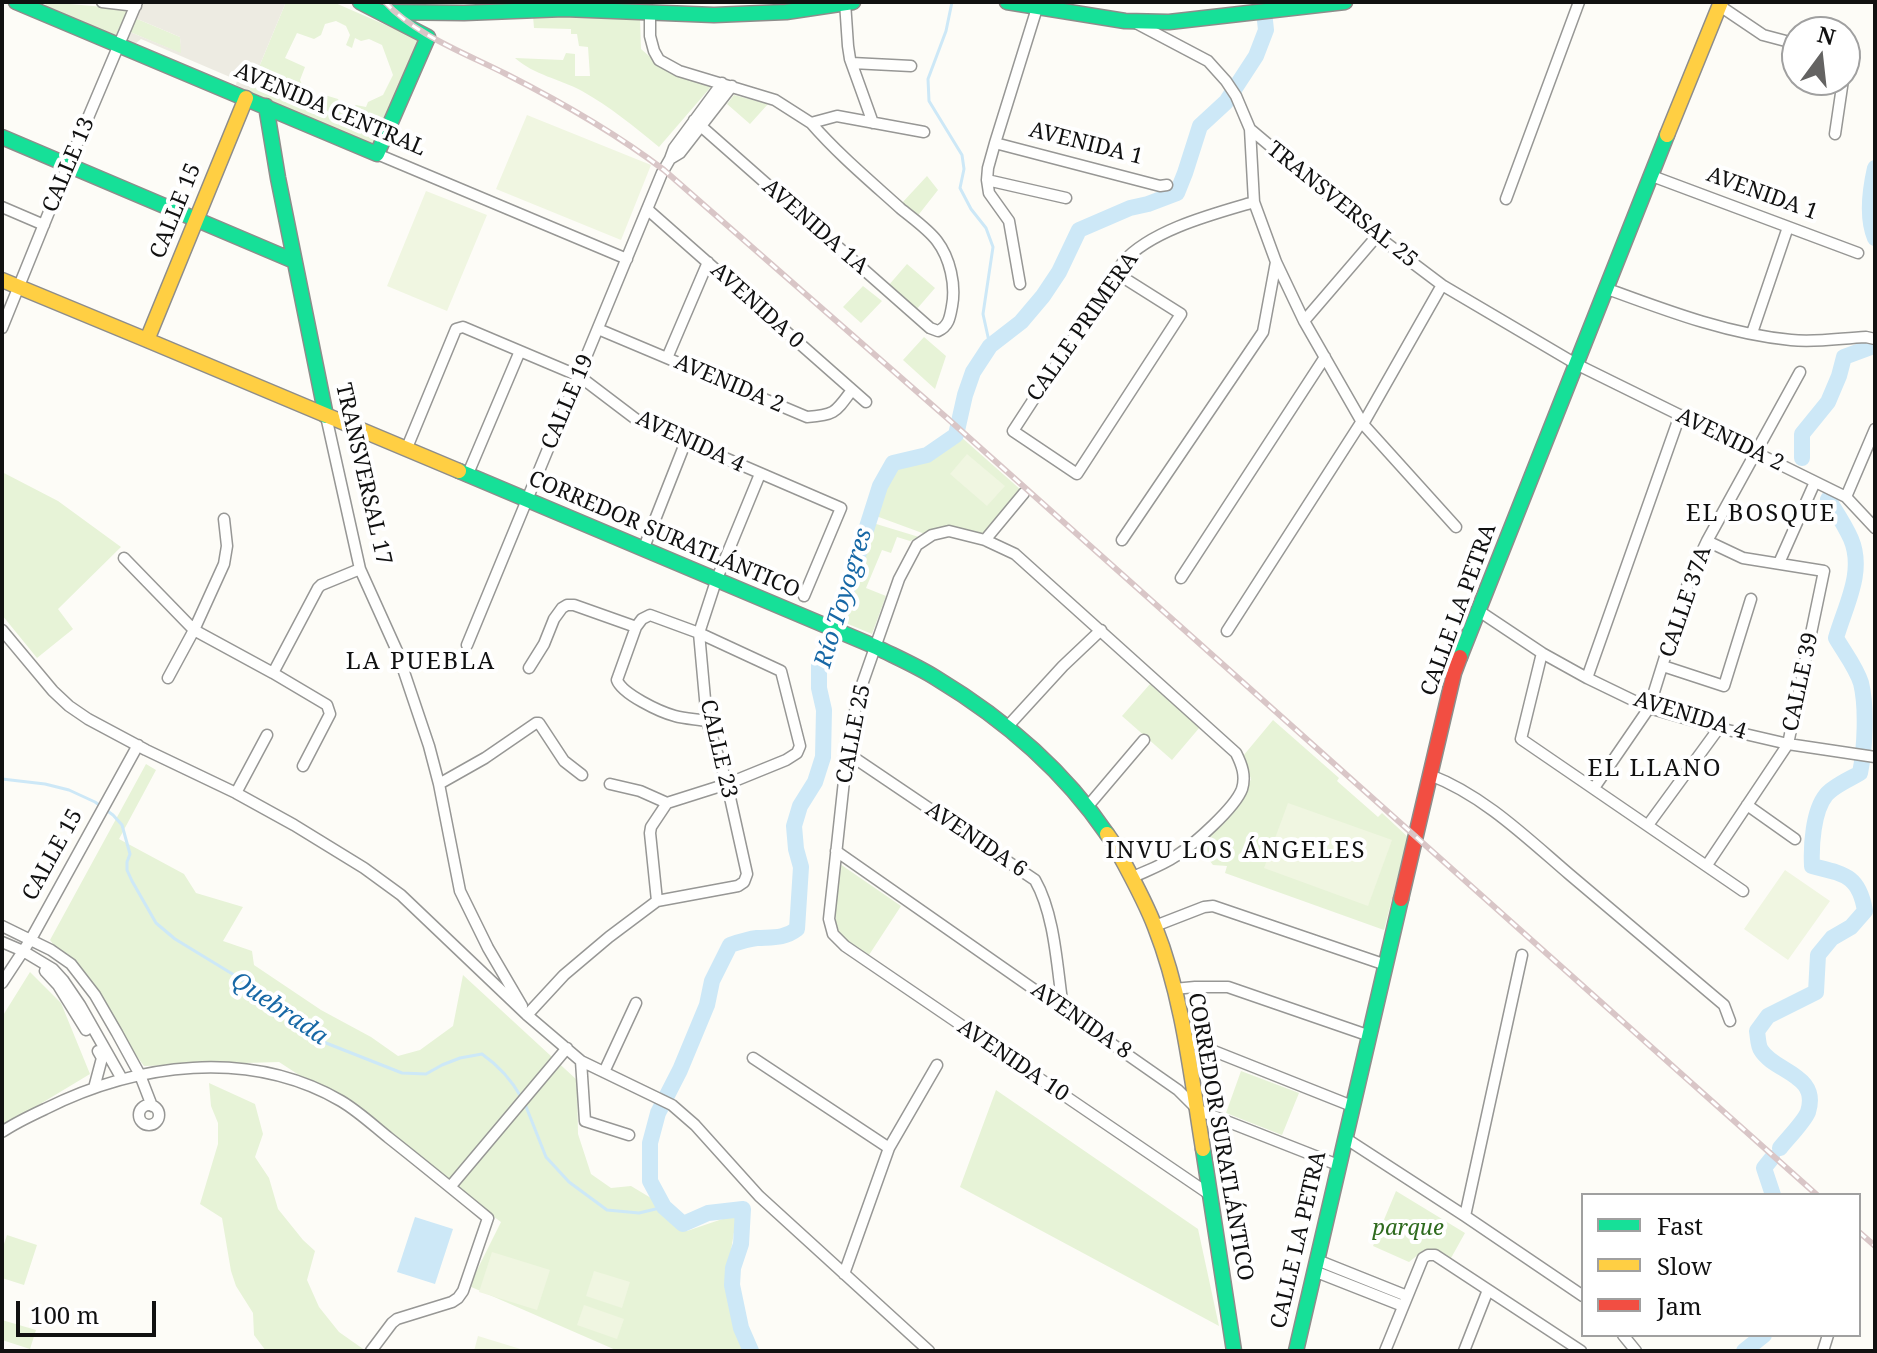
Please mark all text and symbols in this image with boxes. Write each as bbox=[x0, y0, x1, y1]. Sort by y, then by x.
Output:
north arrow bbox=[1781, 16, 1861, 96]
text: N bbox=[1814, 18, 1839, 51]
street label: AVENIDA CENTRAL bbox=[230, 58, 430, 162]
street label: CALLE 13 bbox=[37, 114, 101, 216]
street label: AVENIDA 1 bbox=[1026, 117, 1146, 171]
street label: TRANSVERSAL 25 bbox=[1262, 136, 1422, 274]
street label: CALLE 15 bbox=[145, 159, 207, 263]
street label: AVENIDA 1 bbox=[1703, 162, 1821, 226]
street label: AVENIDA 1A bbox=[757, 174, 873, 280]
street label: CALLE PRIMERA bbox=[1022, 247, 1144, 407]
street label: AVENIDA 0 bbox=[705, 257, 809, 355]
street label: AVENIDA 2 bbox=[670, 349, 788, 419]
street label: CALLE 19 bbox=[536, 351, 600, 453]
street label: TRANSVERSAL 17 bbox=[329, 381, 397, 567]
street label: AVENIDA 2 bbox=[1672, 403, 1788, 477]
street label: AVENIDA 4 bbox=[632, 405, 748, 479]
street label: CORREDOR SURATLÁNTICO bbox=[524, 466, 804, 604]
district label: EL BOSQUE bbox=[1686, 500, 1836, 528]
street label: CALLE LA PETRA bbox=[1416, 520, 1502, 700]
water label: Río Toyogres bbox=[809, 525, 879, 671]
street label: CALLE 37A bbox=[1655, 543, 1717, 661]
street label: CALLE 39 bbox=[1778, 630, 1824, 734]
district label: LA PUEBLA bbox=[346, 648, 496, 676]
street label: CALLE 25 bbox=[831, 682, 877, 786]
street label: AVENIDA 4 bbox=[1631, 686, 1749, 746]
street label: CALLE 23 bbox=[694, 697, 742, 801]
district label: EL LLANO bbox=[1587, 755, 1723, 783]
street label: AVENIDA 6 bbox=[920, 797, 1032, 883]
street label: CALLE 15 bbox=[17, 805, 89, 905]
district label: INVU LOS ÁNGELES bbox=[1105, 837, 1367, 865]
water label: Quebrada bbox=[225, 966, 333, 1052]
street label: AVENIDA 8 bbox=[1026, 977, 1136, 1065]
street label: CORREDOR SURATLÁNTICO bbox=[1182, 991, 1258, 1283]
street label: AVENIDA 10 bbox=[952, 1014, 1074, 1108]
street label: CALLE LA PETRA bbox=[1266, 1149, 1332, 1331]
legend bbox=[1581, 1193, 1861, 1337]
text: Fast bbox=[1657, 1209, 1703, 1242]
park label: parque bbox=[1372, 1216, 1444, 1242]
text: Slow bbox=[1657, 1249, 1712, 1282]
scale bar bbox=[20, 1285, 160, 1335]
text: Jam bbox=[1657, 1289, 1702, 1322]
text: 100 m bbox=[30, 1298, 99, 1331]

